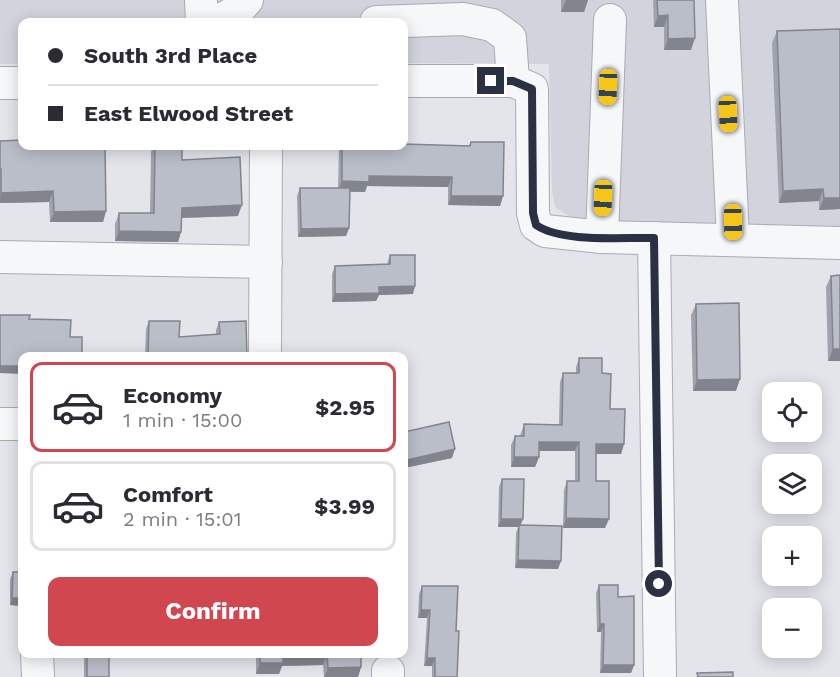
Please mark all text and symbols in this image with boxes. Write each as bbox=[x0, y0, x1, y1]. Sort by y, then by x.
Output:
text: South 3rd Place bbox=[84, 43, 257, 68]
route end bbox=[477, 67, 504, 94]
car bbox=[598, 69, 618, 105]
car bbox=[718, 96, 738, 132]
text: East Elwood Street bbox=[84, 101, 293, 126]
car bbox=[593, 180, 613, 216]
car bbox=[724, 204, 742, 240]
icon: car bbox=[51, 380, 105, 434]
map controls bbox=[762, 382, 822, 658]
button: locate bbox=[762, 382, 822, 442]
text: Economy bbox=[123, 383, 222, 408]
text: $2.95 bbox=[315, 395, 375, 420]
text: 1 min · 15:00 bbox=[123, 408, 242, 432]
button: layers bbox=[762, 454, 822, 514]
icon: car bbox=[51, 479, 105, 533]
text: Comfort bbox=[123, 482, 213, 507]
text: $3.99 bbox=[314, 494, 375, 519]
text: 2 min · 15:01 bbox=[123, 507, 242, 531]
button: + bbox=[762, 526, 822, 586]
route start bbox=[645, 570, 672, 597]
button: Confirm bbox=[48, 577, 378, 646]
button: − bbox=[762, 598, 822, 658]

